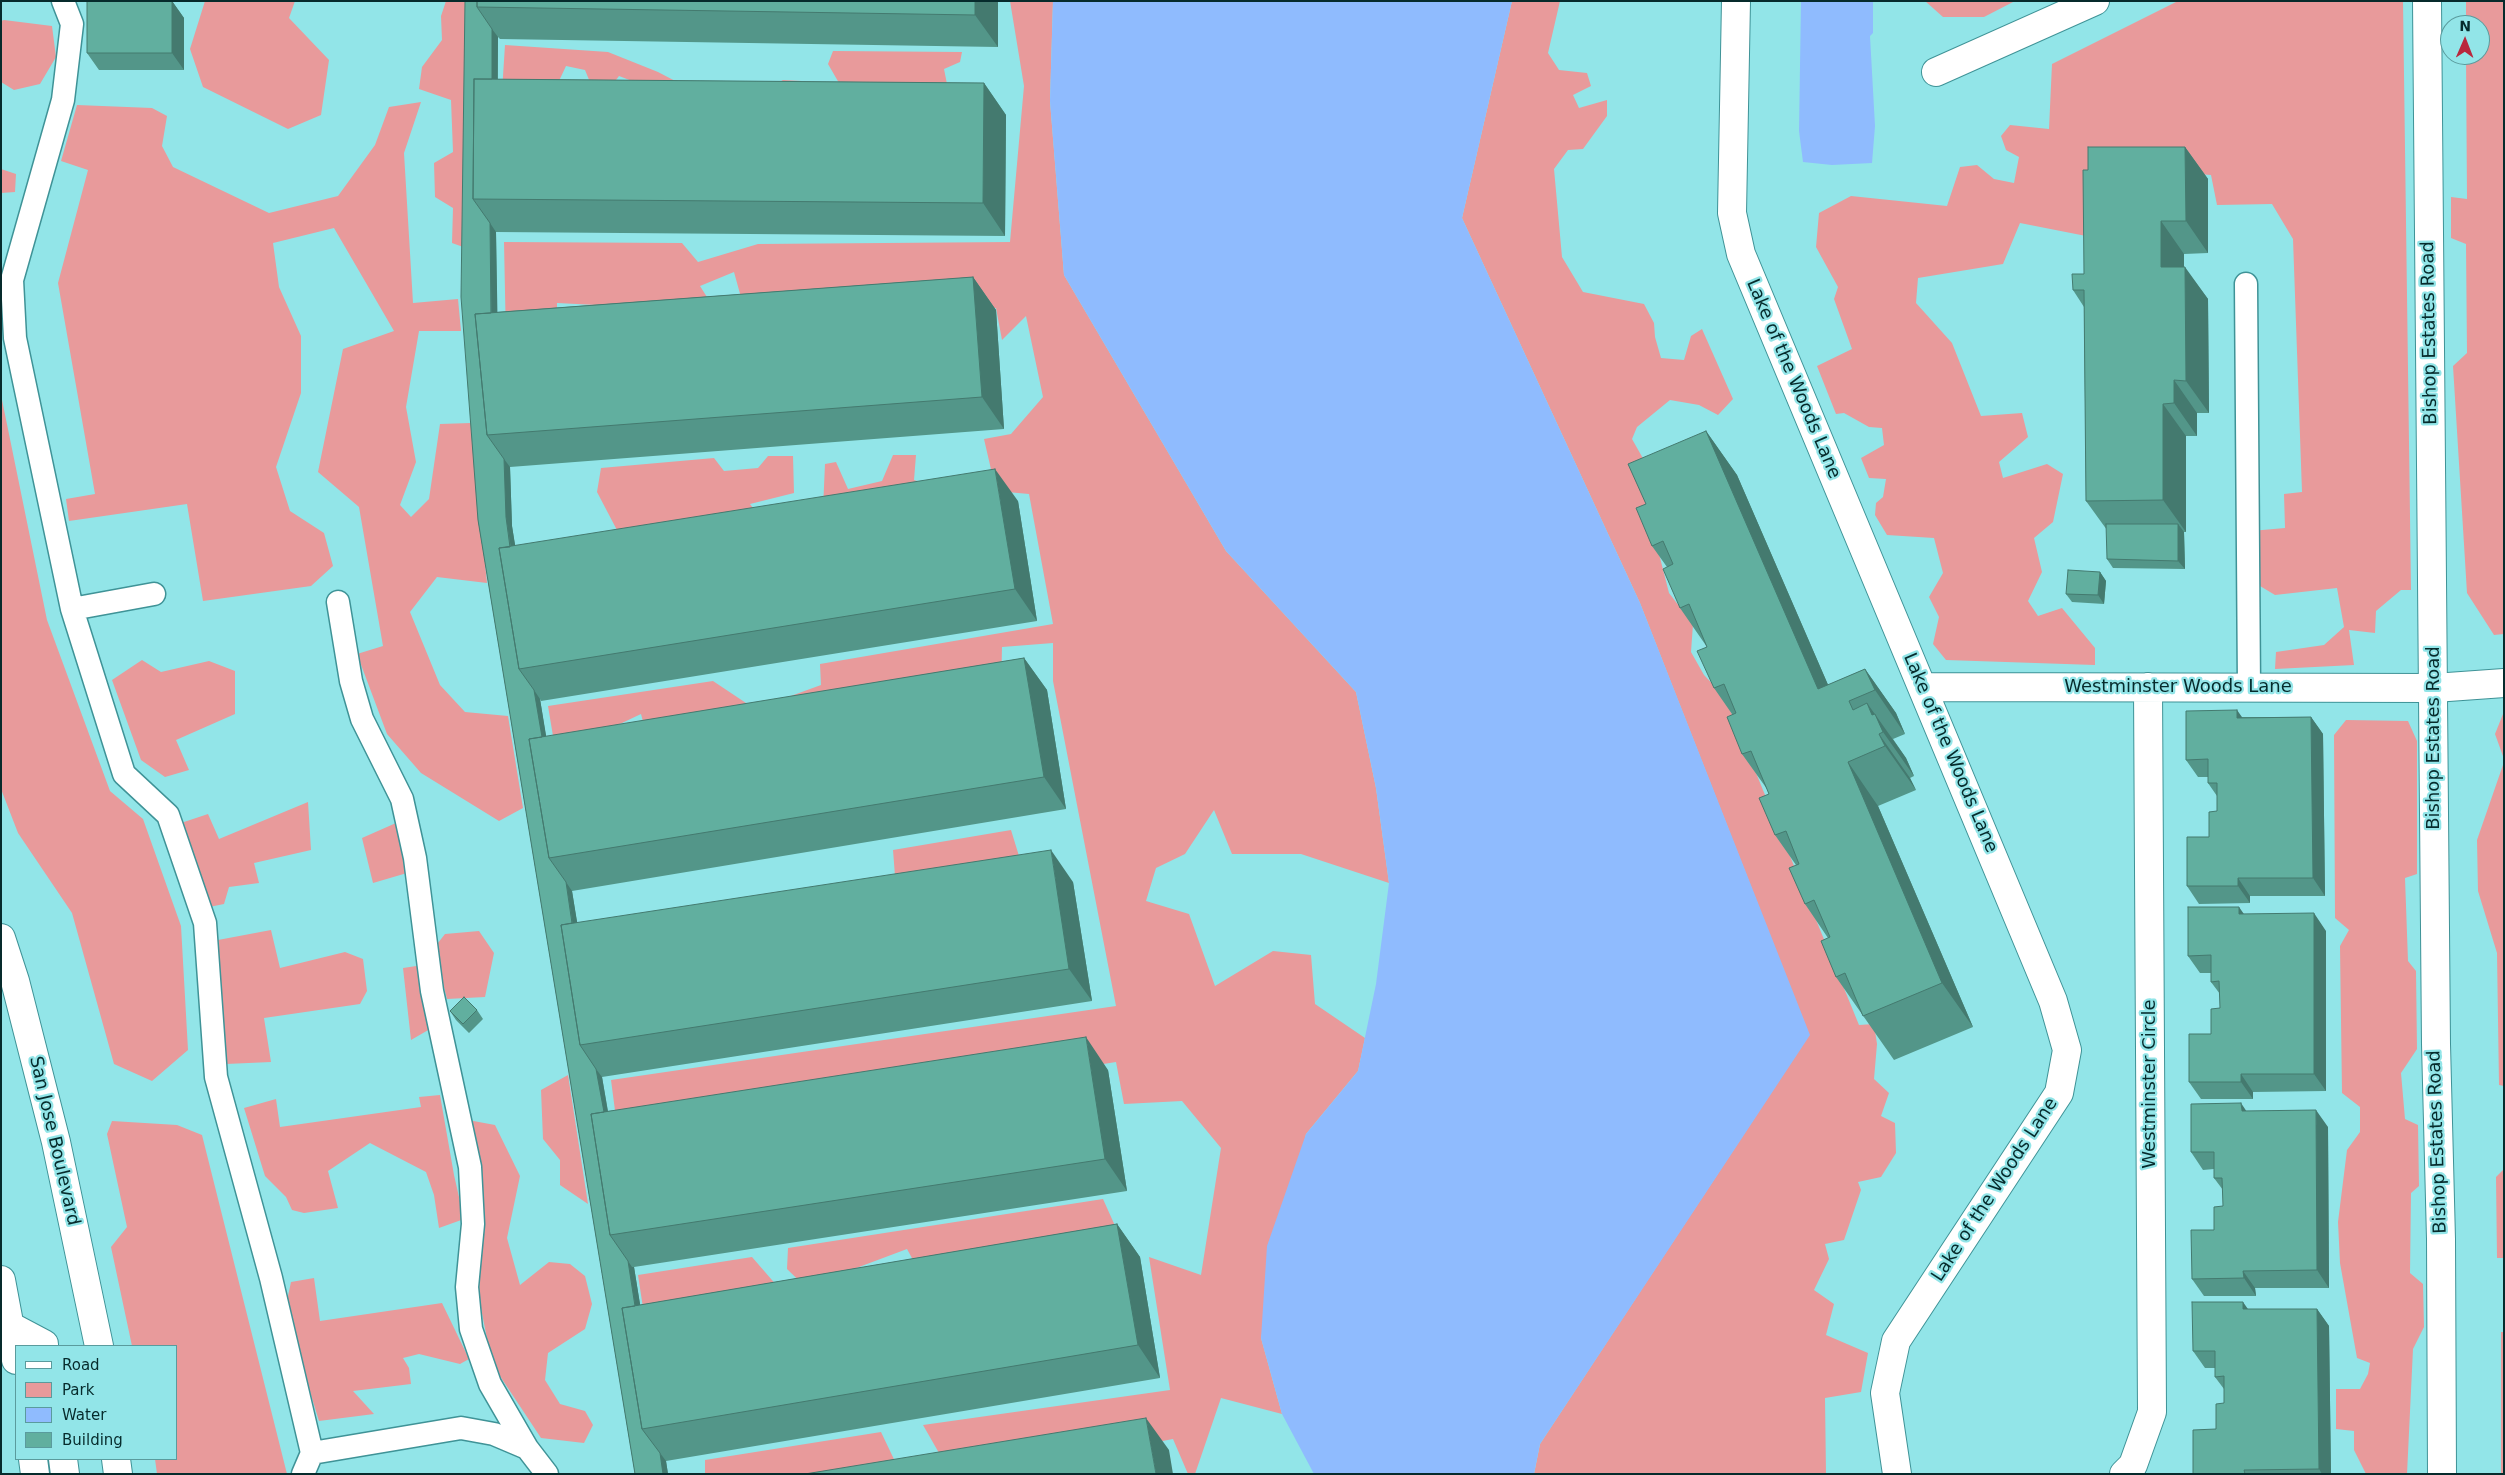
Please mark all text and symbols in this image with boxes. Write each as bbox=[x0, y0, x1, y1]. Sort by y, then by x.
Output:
north arrow bbox=[2440, 15, 2490, 65]
text: N bbox=[2459, 18, 2471, 34]
street label: Bishop Estates Road bbox=[2418, 241, 2442, 425]
street label: Lake of the Woods Lane bbox=[1741, 276, 1845, 482]
street label: Bishop Estates Road bbox=[2423, 646, 2445, 830]
street label: Lake of the Woods Lane bbox=[1898, 650, 2002, 856]
street label: Westminster Woods Lane bbox=[2064, 676, 2292, 698]
street label: Westminster Circle bbox=[2139, 999, 2161, 1169]
street label: Bishop Estates Road bbox=[2424, 1050, 2452, 1234]
street label: San Jose Boulevard bbox=[24, 1054, 84, 1228]
street label: Lake of the Woods Lane bbox=[1927, 1094, 2063, 1286]
legend bbox=[15, 1345, 178, 1460]
text: Road bbox=[62, 1356, 100, 1374]
text: Park bbox=[62, 1381, 94, 1399]
text: Water bbox=[62, 1406, 106, 1424]
text: Building bbox=[62, 1431, 123, 1449]

